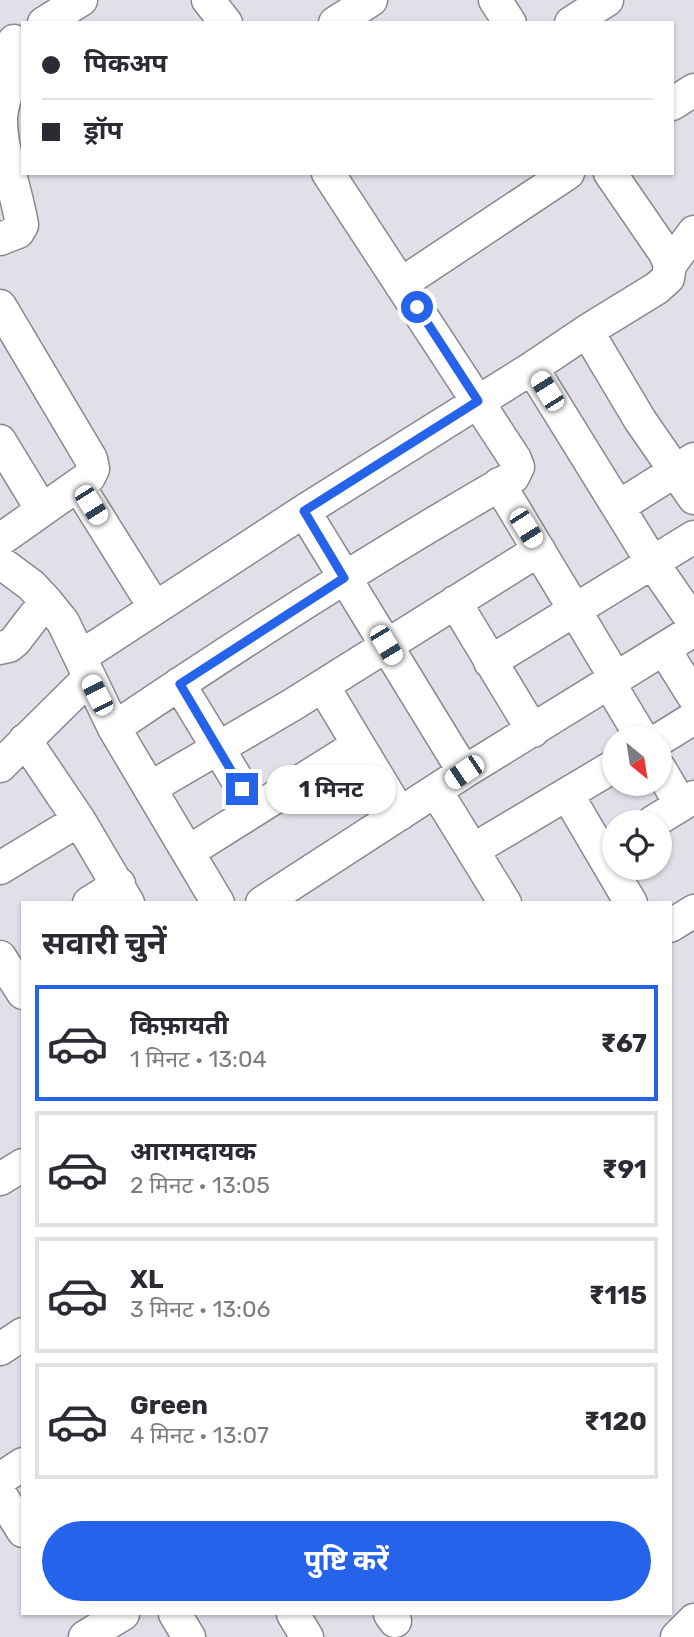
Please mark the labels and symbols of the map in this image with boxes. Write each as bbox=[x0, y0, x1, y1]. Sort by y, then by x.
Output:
route start bbox=[401, 291, 433, 323]
car bbox=[527, 368, 568, 414]
car bbox=[71, 482, 112, 528]
car bbox=[506, 505, 547, 551]
car bbox=[367, 622, 406, 668]
car bbox=[79, 672, 116, 718]
north arrow bbox=[602, 726, 672, 796]
car bbox=[441, 752, 488, 792]
callout: 1 मिनट bbox=[266, 764, 396, 814]
route end bbox=[226, 773, 258, 805]

